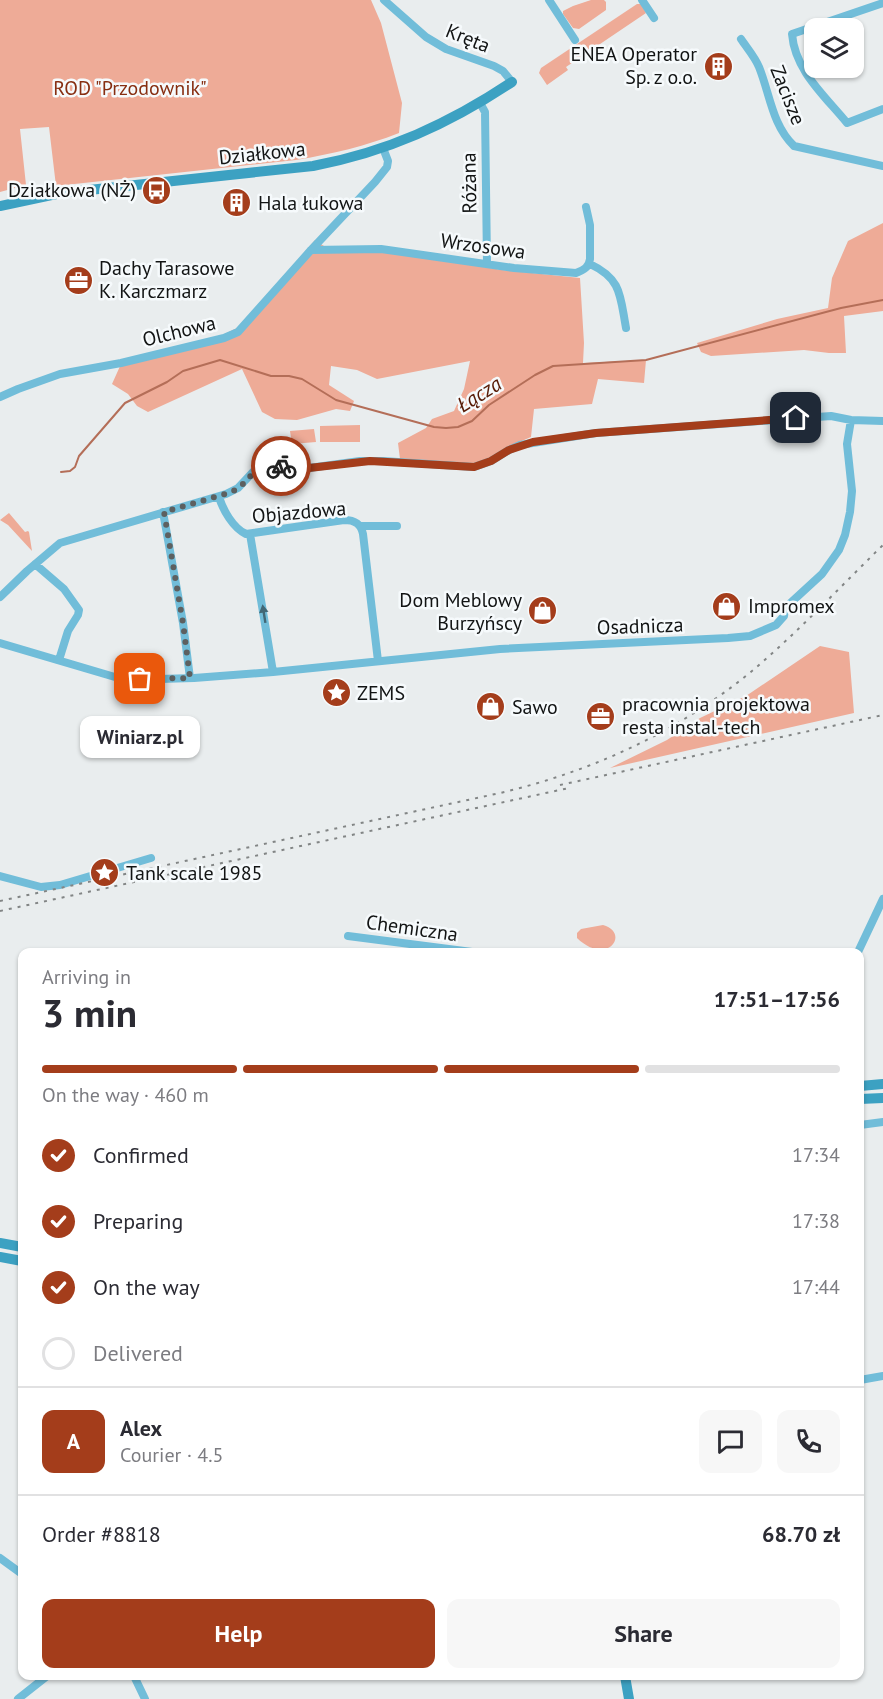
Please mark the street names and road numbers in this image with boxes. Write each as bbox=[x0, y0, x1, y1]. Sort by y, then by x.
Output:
street label: Kręta bbox=[442, 17, 494, 59]
street label: Zacisze bbox=[764, 61, 812, 129]
street label: Działkowa bbox=[217, 136, 307, 170]
street label: Różana bbox=[455, 152, 483, 214]
street label: Wrzosowa bbox=[439, 227, 527, 265]
street label: Olchowa bbox=[140, 309, 218, 353]
street label: Objazdowa bbox=[251, 495, 347, 529]
street label: Osadnicza bbox=[596, 611, 684, 641]
street label: Chemiczna bbox=[364, 909, 460, 947]

